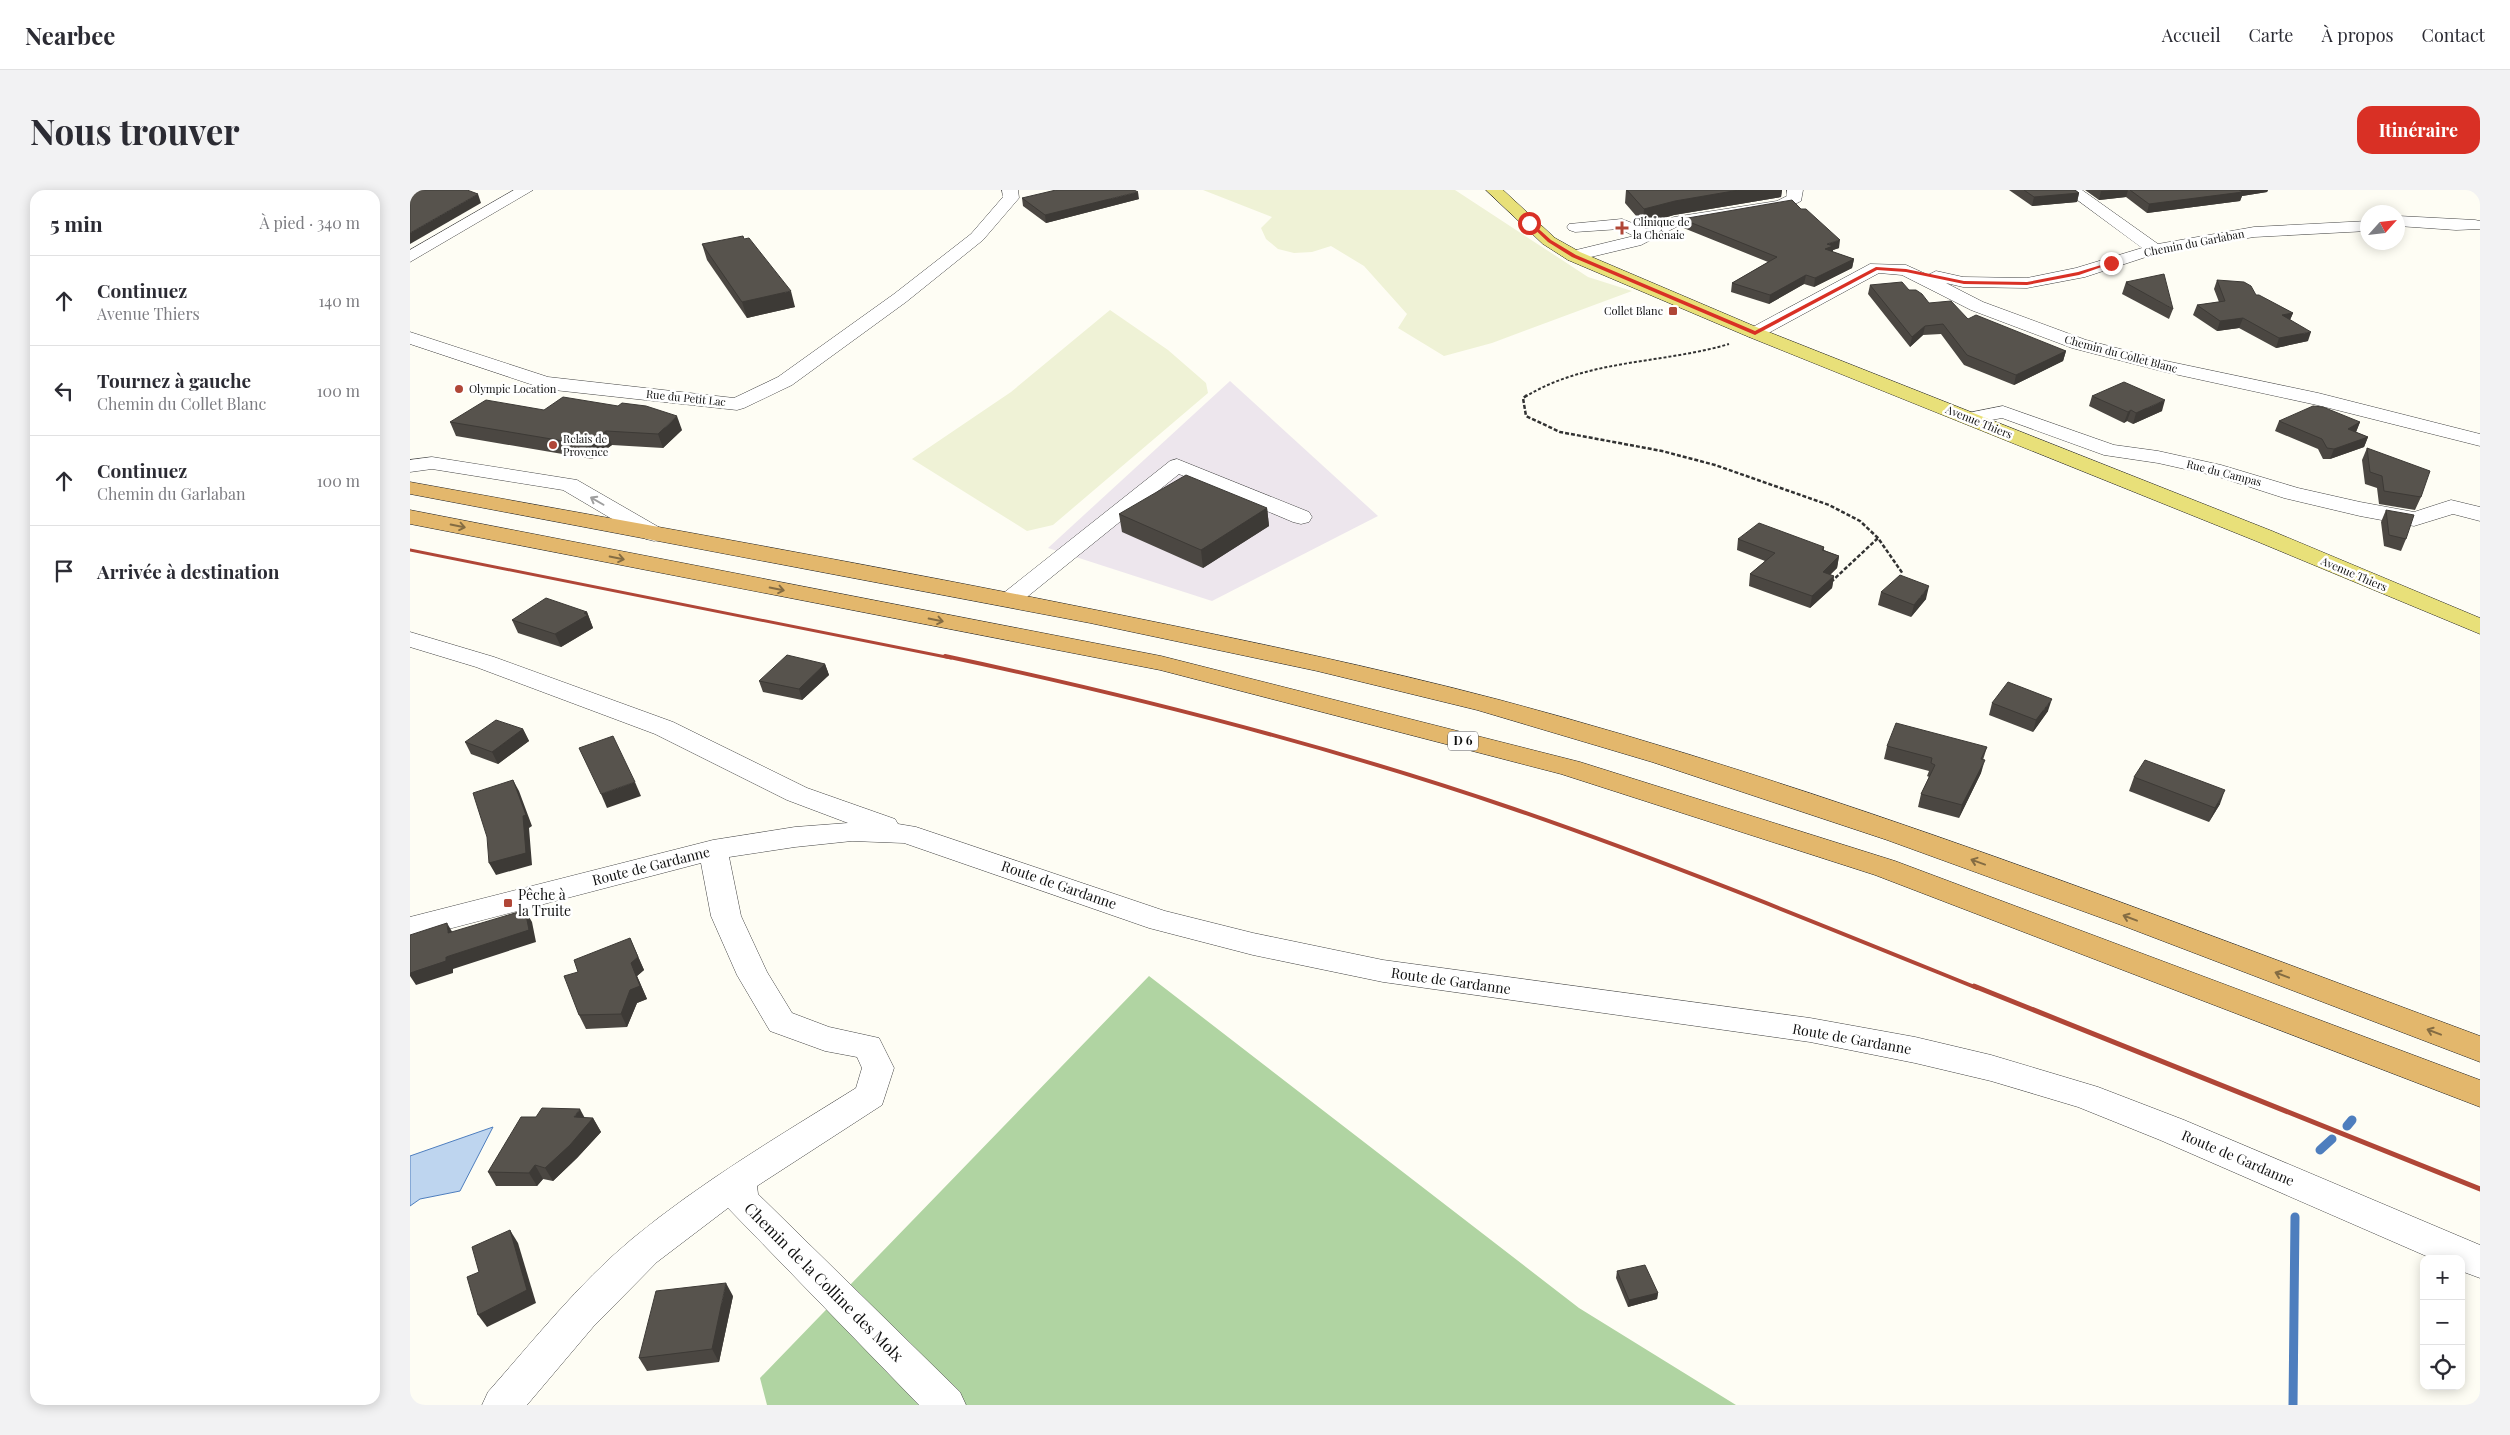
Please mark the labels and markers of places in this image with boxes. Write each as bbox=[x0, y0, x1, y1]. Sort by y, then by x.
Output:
place label: Clinique de la Chênaie bbox=[1633, 214, 1690, 242]
marker: Clinique de la Chênaie bbox=[1615, 221, 1629, 235]
place label: Collet Blanc bbox=[1604, 303, 1663, 318]
marker: Collet Blanc bbox=[1667, 305, 1679, 317]
place label: Olympic Location bbox=[469, 381, 557, 396]
marker: Olympic Location bbox=[453, 383, 465, 395]
place label: Relais de Provence bbox=[563, 431, 609, 459]
marker: Relais de Provence bbox=[547, 439, 559, 451]
place label: Pêche à la Truite bbox=[518, 885, 571, 920]
marker: Pêche à la Truite bbox=[502, 897, 514, 909]

